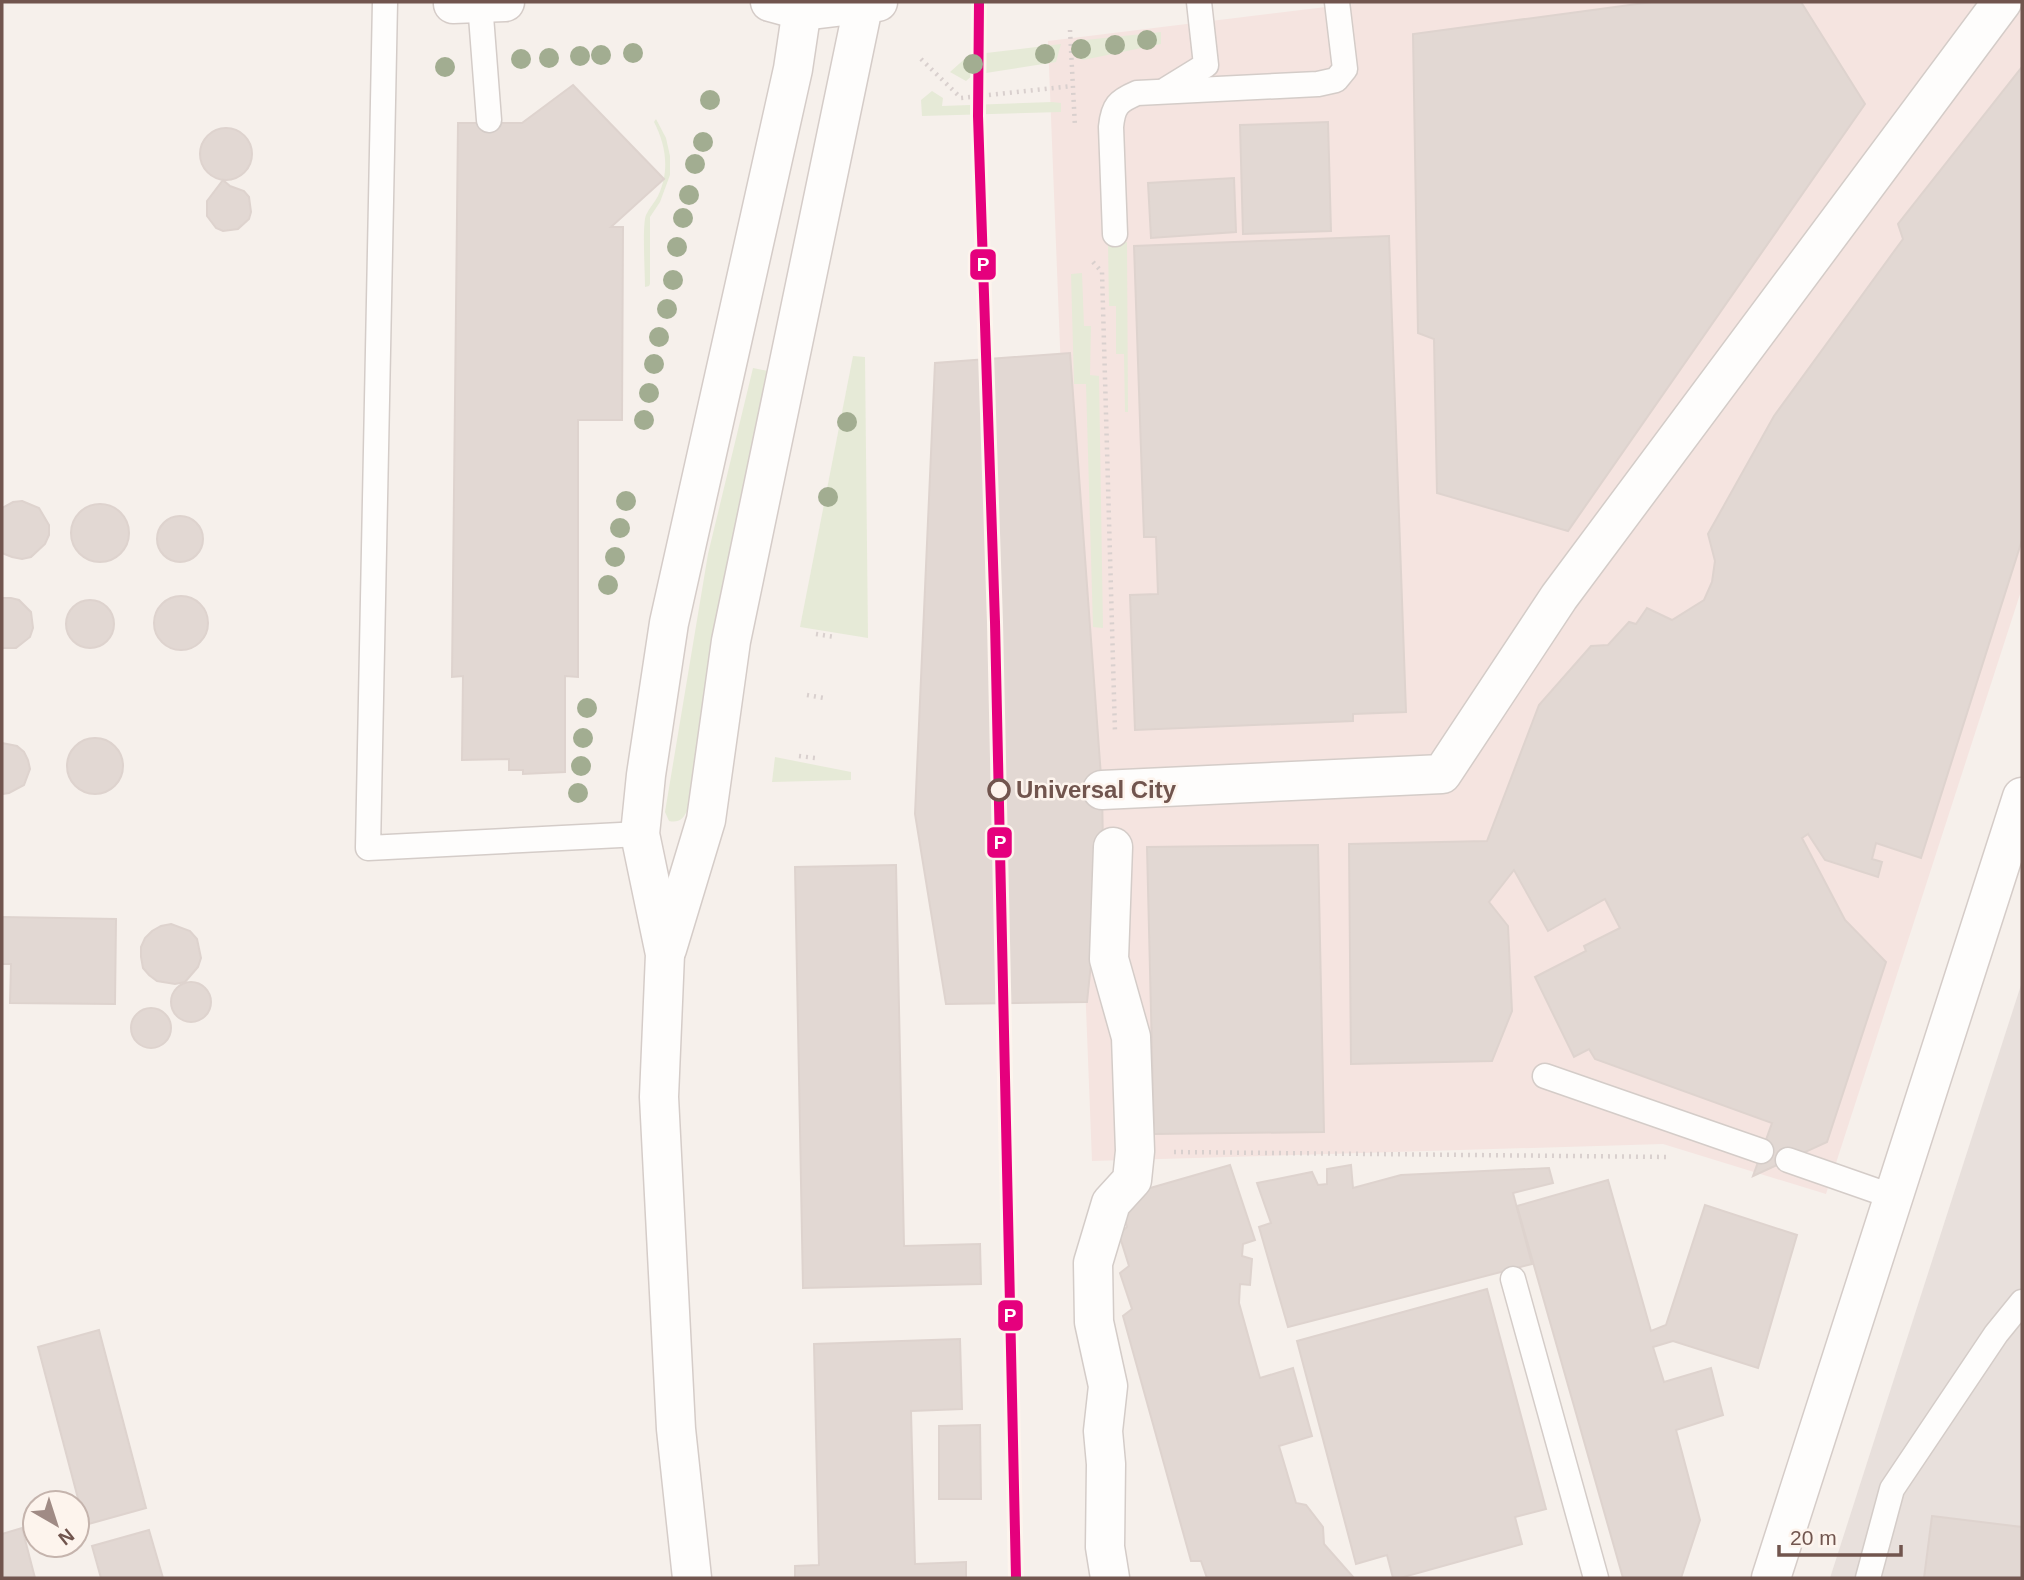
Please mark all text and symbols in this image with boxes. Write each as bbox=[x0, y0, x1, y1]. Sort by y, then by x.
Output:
line badge: P bbox=[969, 248, 997, 281]
text: P bbox=[977, 254, 990, 275]
place label: Universal City bbox=[1016, 776, 1177, 803]
marker: Universal City bbox=[988, 779, 1010, 801]
line badge: P bbox=[986, 826, 1013, 859]
text: P bbox=[994, 832, 1007, 853]
line badge: P bbox=[997, 1299, 1024, 1332]
text: P bbox=[1004, 1305, 1017, 1326]
north arrow bbox=[21, 1489, 91, 1559]
scale bar bbox=[1779, 1514, 1902, 1558]
text: N bbox=[54, 1524, 78, 1549]
text: 20 m bbox=[1790, 1526, 1837, 1549]

